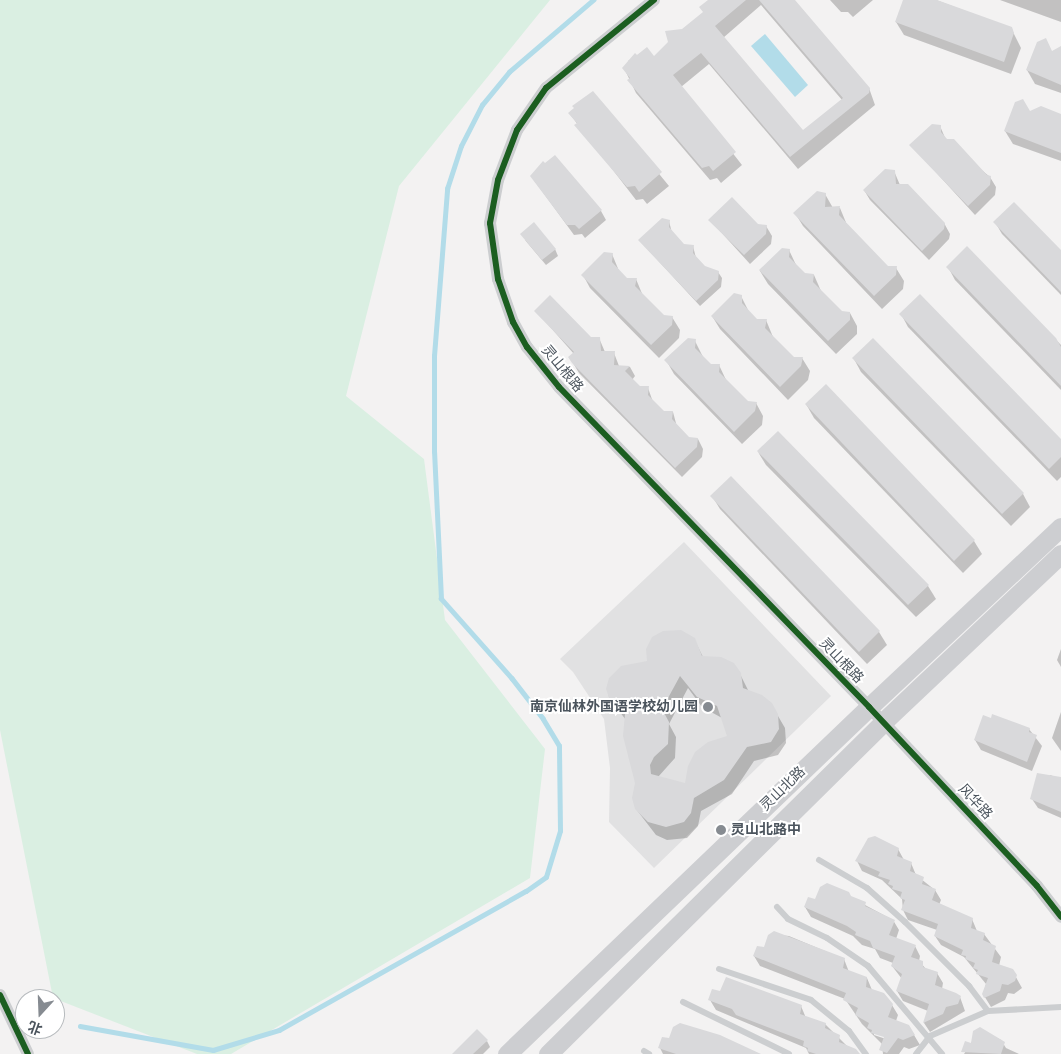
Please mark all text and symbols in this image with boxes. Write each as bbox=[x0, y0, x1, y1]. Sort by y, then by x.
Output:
street label: 灵山根路 bbox=[538, 342, 586, 396]
street label: 灵山根路 bbox=[816, 635, 866, 687]
place label: 南京仙林外国语学校幼儿园 bbox=[530, 699, 698, 715]
marker: 南京仙林外国语学校幼儿园 bbox=[702, 701, 714, 713]
street label: 灵山北路 bbox=[757, 764, 809, 814]
street label: 风华路 bbox=[955, 781, 995, 823]
place label: 灵山北路中 bbox=[731, 822, 801, 838]
marker: 灵山北路中 bbox=[715, 824, 727, 836]
north arrow bbox=[15, 989, 65, 1039]
text: 北 bbox=[26, 1017, 45, 1038]

